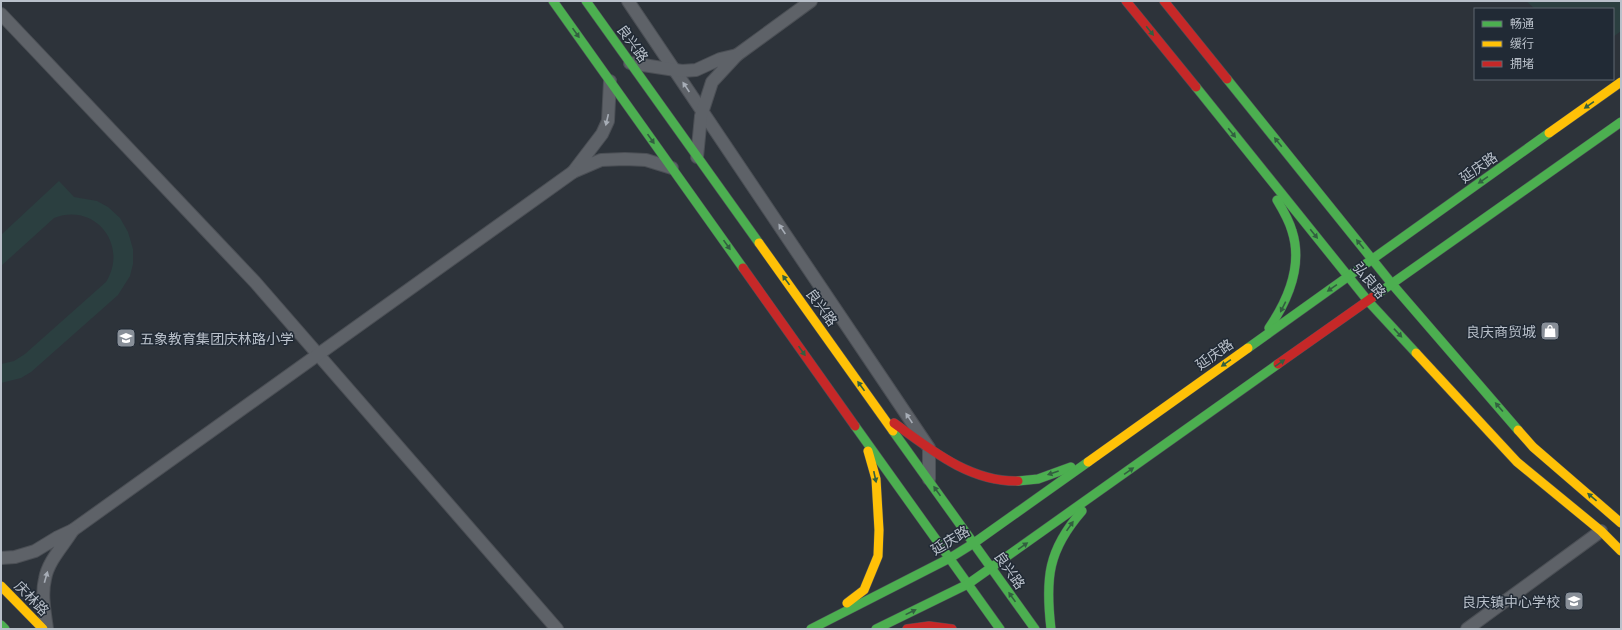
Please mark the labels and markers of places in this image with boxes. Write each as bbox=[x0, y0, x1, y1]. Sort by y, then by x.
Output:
shop icon: 良庆商贸城 bbox=[1539, 320, 1561, 342]
place label: 良庆商贸城 bbox=[1466, 323, 1536, 340]
school or university icon: 五象教育集团庆林路小学 bbox=[115, 327, 137, 349]
place label: 五象教育集团庆林路小学 bbox=[140, 330, 294, 347]
school or university icon: 良庆镇中心学校 bbox=[1563, 590, 1585, 612]
place label: 良庆镇中心学校 bbox=[1462, 593, 1560, 610]

